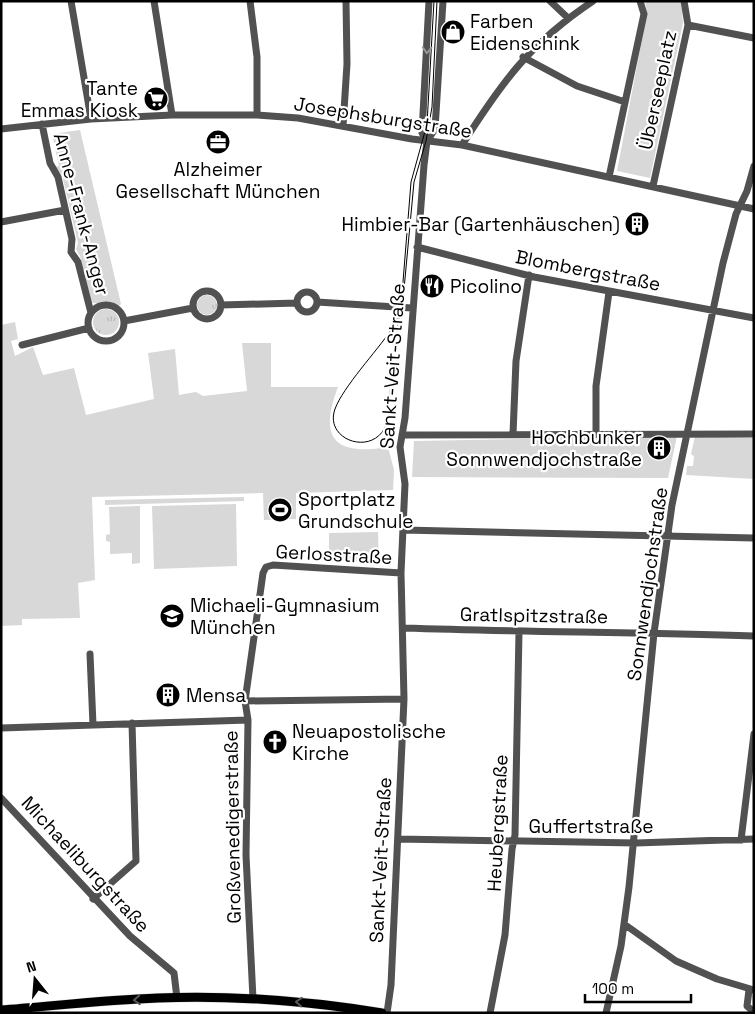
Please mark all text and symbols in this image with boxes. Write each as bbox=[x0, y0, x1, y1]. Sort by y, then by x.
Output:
place label: Farben Eidenschink bbox=[470, 9, 580, 56]
shop icon: Farben Eidenschink bbox=[440, 19, 466, 45]
street label: Überseeplatz bbox=[633, 28, 682, 152]
one-way arrow bbox=[421, 46, 432, 54]
place label: Tante Emmas Kiosk bbox=[21, 76, 138, 123]
supermarket icon: Tante Emmas Kiosk bbox=[143, 86, 169, 112]
street label: Josephsburgstraße bbox=[292, 91, 474, 144]
office icon: Alzheimer Gesellschaft München bbox=[205, 129, 231, 155]
street label: Anne-Frank-Anger bbox=[48, 130, 115, 298]
place label: Alzheimer Gesellschaft München bbox=[115, 157, 321, 204]
building icon: Himbier-Bar (Gartenhäuschen) bbox=[624, 211, 650, 237]
place label: Himbier-Bar (Gartenhäuschen) bbox=[342, 212, 620, 237]
street label: Blombergstraße bbox=[513, 244, 663, 297]
restaurant icon: Picolino bbox=[419, 273, 445, 299]
place label: Picolino bbox=[450, 274, 522, 299]
street label: Sankt-Veit-Straße bbox=[374, 282, 411, 450]
place label: Hochbunker Sonnwendjochstraße bbox=[446, 425, 642, 472]
building icon: Hochbunker Sonnwendjochstraße bbox=[646, 435, 672, 461]
street label: Sonnwendjochstraße bbox=[621, 485, 673, 683]
place label: Sportplatz Grundschule bbox=[298, 487, 414, 534]
sports icon: Sportplatz Grundschule bbox=[267, 497, 293, 523]
street label: Gerlosstraße bbox=[275, 539, 393, 570]
place label: Michaeli-Gymnasium München bbox=[190, 593, 380, 640]
street label: Gratlspitzstraße bbox=[460, 602, 608, 629]
school or university icon: Michaeli-Gymnasium München bbox=[159, 603, 185, 629]
building icon: Mensa bbox=[155, 682, 181, 708]
place label: Mensa bbox=[186, 683, 246, 708]
place label: Neuapostolische Kirche bbox=[292, 719, 446, 766]
church icon: Neuapostolische Kirche bbox=[262, 729, 288, 755]
street label: Großvenedigerstraße bbox=[218, 730, 247, 924]
street label: Heubergstraße bbox=[481, 754, 514, 892]
street label: Sankt-Veit-Straße bbox=[364, 777, 397, 944]
street label: Michaeliburgstraße bbox=[16, 791, 155, 938]
street label: Guffertstraße bbox=[529, 814, 653, 839]
north arrow bbox=[10, 954, 60, 1004]
text: N bbox=[24, 957, 38, 977]
scale bar bbox=[585, 972, 691, 1004]
text: 100 m bbox=[592, 979, 634, 998]
one-way arrow bbox=[133, 994, 141, 1005]
one-way arrow bbox=[295, 997, 303, 1008]

